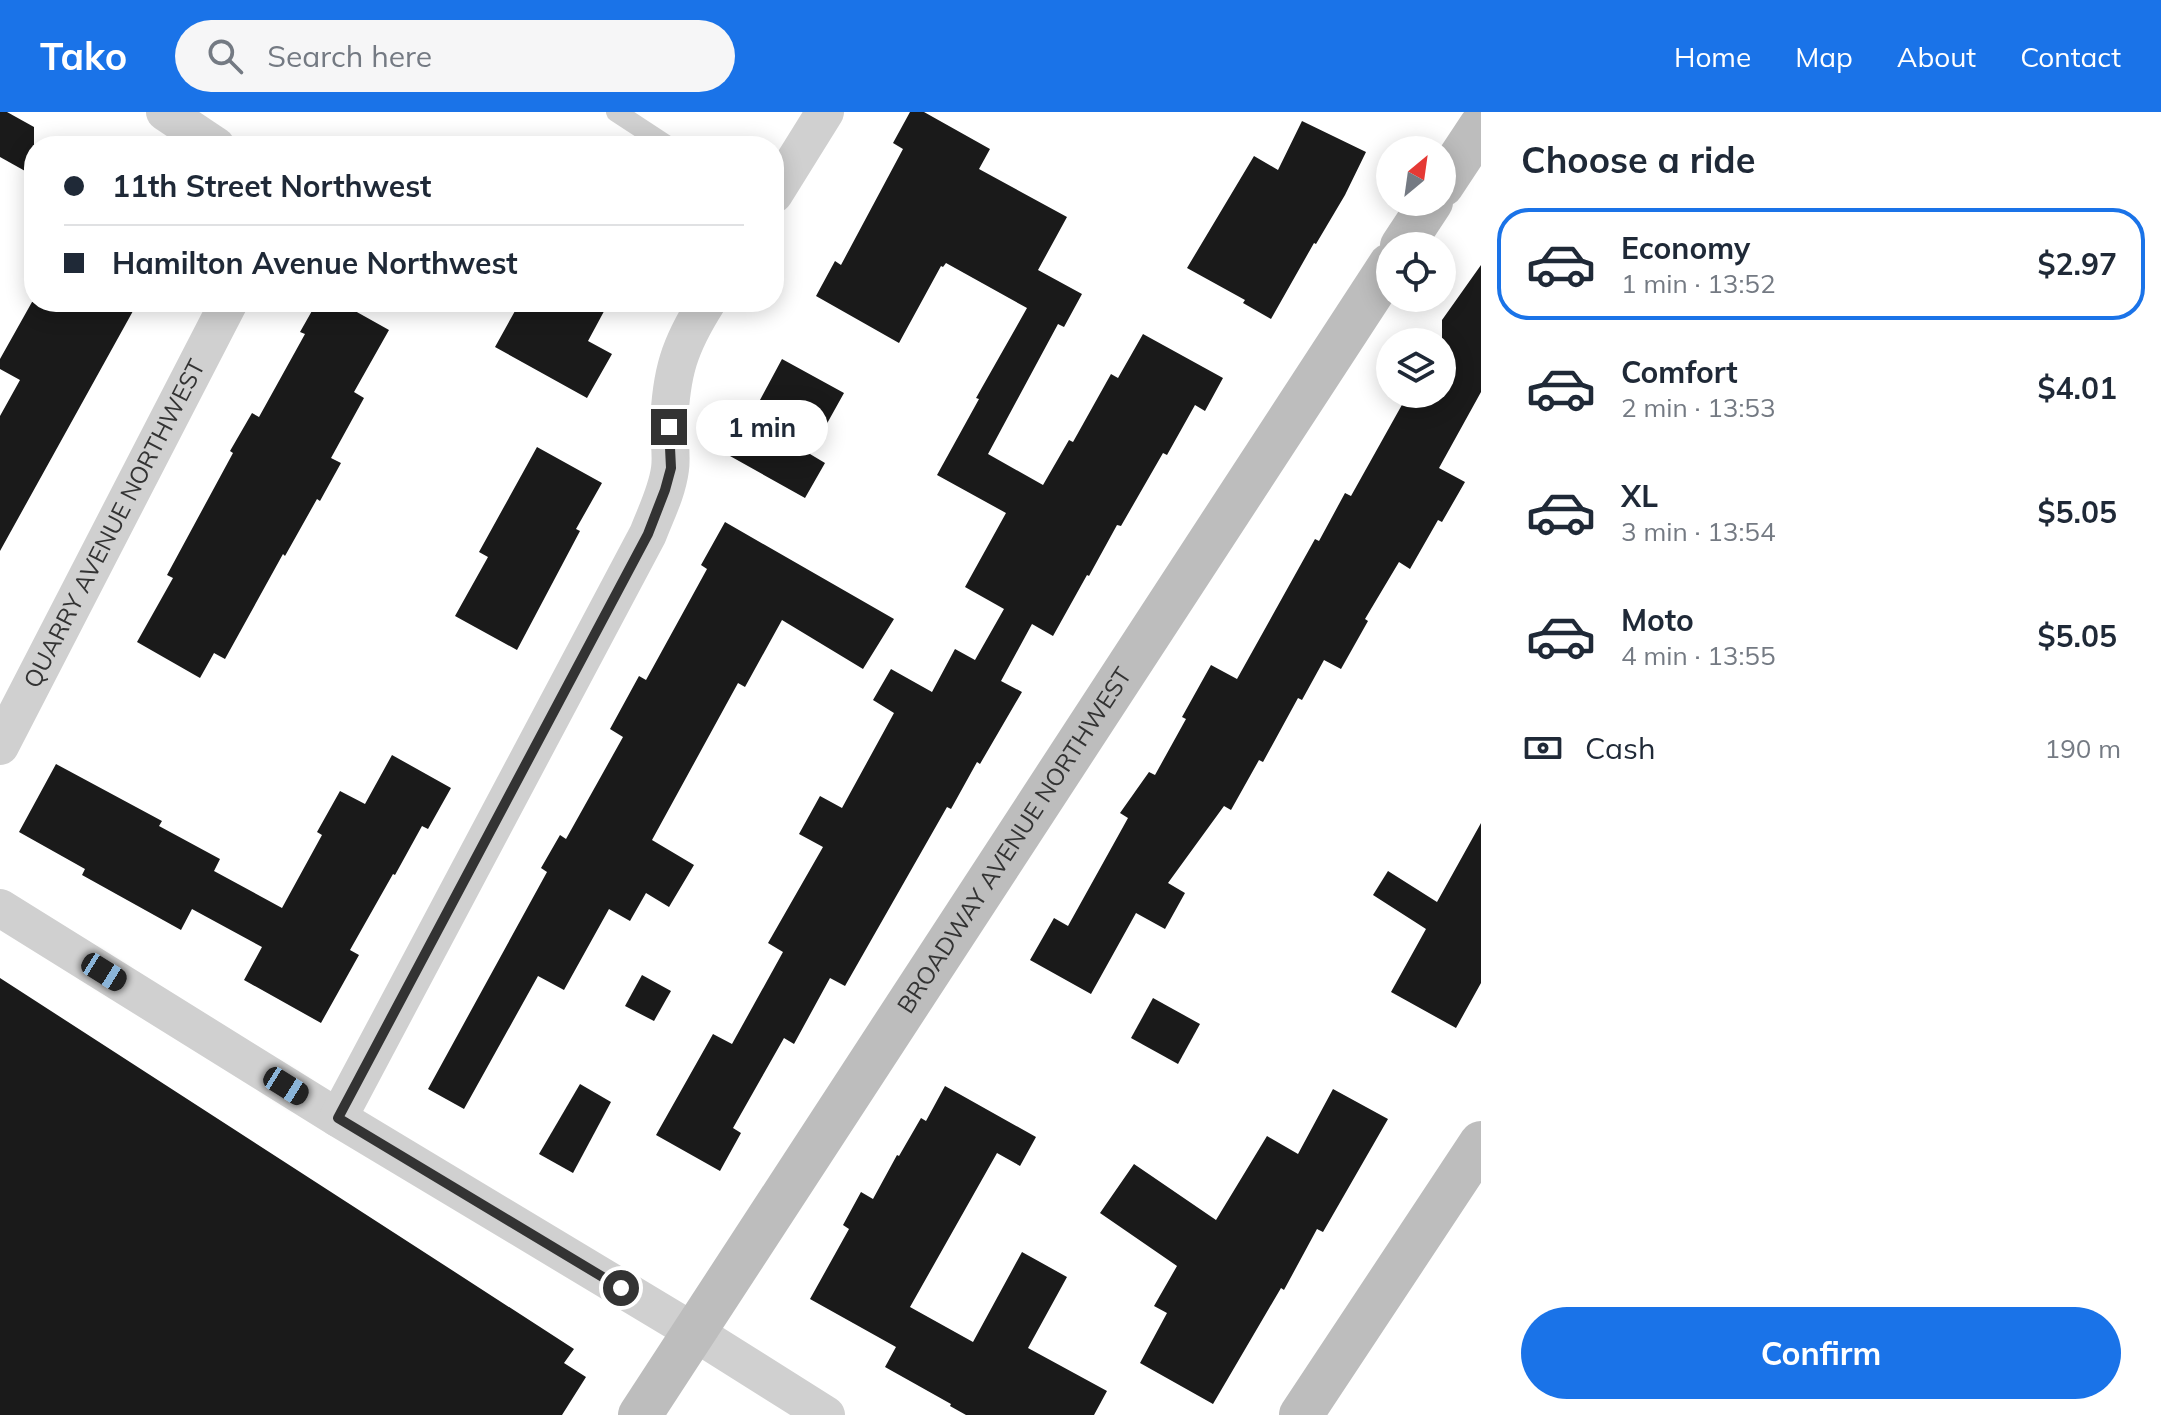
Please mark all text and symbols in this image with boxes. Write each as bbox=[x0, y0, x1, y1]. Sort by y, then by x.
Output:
search box bbox=[175, 20, 735, 92]
text: Tako bbox=[40, 32, 127, 80]
icon: search bbox=[203, 34, 247, 78]
text: Search here bbox=[267, 37, 432, 75]
text: Home bbox=[1674, 39, 1751, 74]
text: Map bbox=[1795, 39, 1853, 74]
text: About bbox=[1897, 39, 1976, 74]
text: Contact bbox=[2020, 39, 2121, 74]
north arrow bbox=[1376, 136, 1456, 216]
map controls bbox=[1376, 136, 1456, 408]
text: Choose a ride bbox=[1521, 137, 1755, 182]
text: 11th Street Northwest bbox=[112, 167, 431, 205]
icon: car bbox=[1525, 228, 1597, 300]
text: Economy bbox=[1621, 229, 1750, 267]
button: locate bbox=[1376, 232, 1456, 312]
text: Hamilton Avenue Northwest bbox=[112, 244, 518, 282]
text: $2.97 bbox=[2038, 245, 2117, 283]
text: 1 min · 13:52 bbox=[1621, 267, 1776, 300]
button: layers bbox=[1376, 328, 1456, 408]
icon: car bbox=[1525, 352, 1597, 424]
text: Comfort bbox=[1621, 353, 1738, 391]
street label: QUARRY AVENUE NORTHWEST bbox=[17, 354, 211, 693]
text: $4.01 bbox=[2038, 369, 2117, 407]
text: 2 min · 13:53 bbox=[1621, 391, 1776, 424]
callout: 1 min bbox=[697, 399, 829, 455]
route end bbox=[651, 409, 687, 445]
text: 1 min bbox=[728, 411, 796, 444]
icon: car bbox=[1525, 476, 1597, 548]
text: XL bbox=[1621, 477, 1658, 515]
text: $5.05 bbox=[2038, 493, 2117, 531]
text: 3 min · 13:54 bbox=[1621, 515, 1776, 548]
icon: car bbox=[1525, 600, 1597, 672]
text: Moto bbox=[1621, 601, 1694, 639]
text: $5.05 bbox=[2038, 617, 2117, 655]
text: 4 min · 13:55 bbox=[1621, 639, 1776, 672]
street label: BROADWAY AVENUE NORTHWEST bbox=[890, 661, 1138, 1018]
icon: cash bbox=[1521, 726, 1565, 770]
text: Cash bbox=[1585, 729, 1656, 767]
text: 190 m bbox=[2045, 732, 2121, 765]
car bbox=[77, 949, 131, 995]
car bbox=[259, 1063, 313, 1109]
route start bbox=[603, 1270, 639, 1306]
button: Confirm bbox=[1521, 1307, 2121, 1399]

